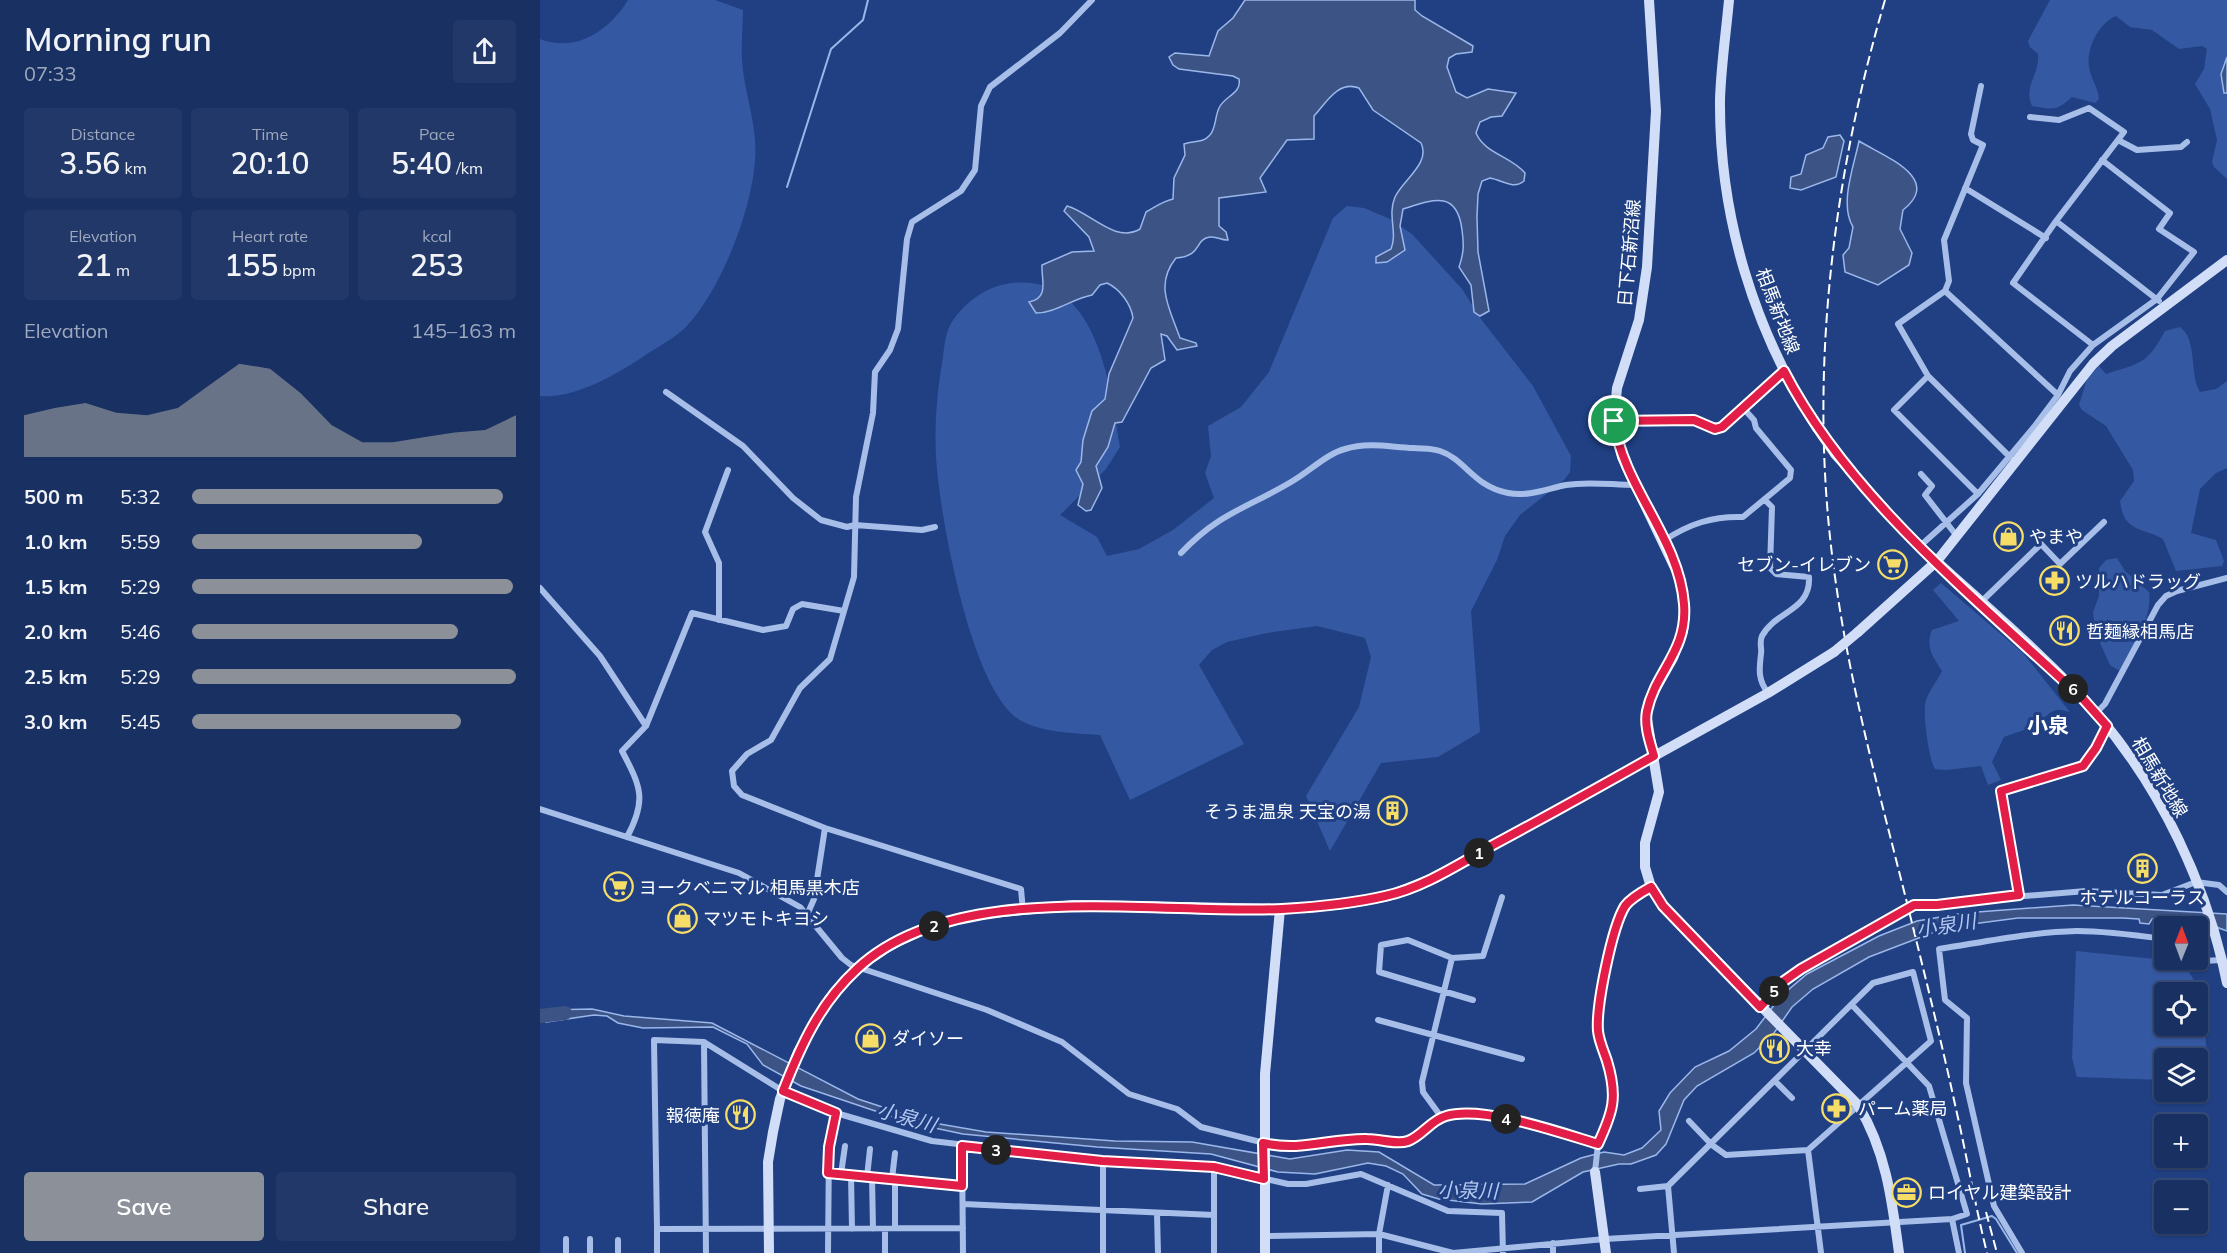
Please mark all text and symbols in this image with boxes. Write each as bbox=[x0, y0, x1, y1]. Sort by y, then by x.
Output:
text: Morning run bbox=[24, 18, 212, 59]
button: share bbox=[453, 20, 516, 83]
text: 07:33 bbox=[24, 61, 77, 86]
text: Distance bbox=[71, 124, 135, 144]
text: Time bbox=[252, 124, 288, 144]
text: Pace bbox=[419, 124, 455, 144]
text: 3.56 bbox=[59, 144, 120, 182]
text: 20:10 bbox=[230, 144, 310, 182]
text: 5:40 bbox=[391, 144, 452, 182]
text: km bbox=[120, 158, 147, 178]
text: /km bbox=[452, 158, 483, 178]
street label: 日下石新沼線 bbox=[1613, 198, 1645, 308]
text: Elevation bbox=[69, 226, 137, 246]
text: Heart rate bbox=[232, 226, 308, 246]
text: kcal bbox=[422, 226, 452, 246]
text: 21 bbox=[76, 246, 112, 284]
text: 155 bbox=[224, 246, 278, 284]
text: 253 bbox=[410, 246, 464, 284]
text: m bbox=[112, 260, 130, 280]
text: bpm bbox=[278, 260, 316, 280]
street label: 相馬新地線 bbox=[1751, 265, 1805, 357]
text: Elevation bbox=[24, 318, 109, 343]
text: 145–163 m bbox=[411, 318, 516, 343]
pin bbox=[1588, 395, 1639, 446]
icon: arrive bbox=[1597, 404, 1630, 437]
text: 500 m bbox=[24, 484, 83, 509]
text: 5:32 bbox=[120, 484, 161, 509]
shop icon: やまや bbox=[1992, 520, 2024, 552]
place label: やまや bbox=[2029, 525, 2083, 548]
text: 1.0 km bbox=[24, 529, 87, 554]
text: 5:59 bbox=[120, 529, 161, 554]
supermarket icon: セブン-イレブン bbox=[1876, 548, 1908, 580]
place label: セブン-イレブン bbox=[1737, 553, 1871, 576]
pharmacy icon: ツルハドラッグ bbox=[2038, 565, 2070, 597]
place label: ツルハドラッグ bbox=[2075, 570, 2201, 593]
text: 1.5 km bbox=[24, 574, 87, 599]
text: 5:29 bbox=[120, 574, 161, 599]
restaurant icon: 哲麺縁相馬店 bbox=[2049, 615, 2081, 647]
text: 2.0 km bbox=[24, 619, 87, 644]
text: 5:46 bbox=[120, 619, 161, 644]
place label: 哲麺縁相馬店 bbox=[2086, 620, 2194, 643]
text: 2.5 km bbox=[24, 664, 87, 689]
text: 5:29 bbox=[120, 664, 161, 689]
pin: 6 bbox=[2058, 674, 2088, 704]
text: 6 bbox=[2068, 679, 2078, 699]
text: 3.0 km bbox=[24, 709, 87, 734]
text: 5:45 bbox=[120, 709, 161, 734]
district label: 小泉 bbox=[2027, 712, 2069, 738]
street label: 相馬新地線 bbox=[2127, 733, 2193, 821]
building icon: そうま温泉 天宝の湯 bbox=[1376, 795, 1408, 827]
place label: そうま温泉 天宝の湯 bbox=[1204, 800, 1371, 823]
pin: 1 bbox=[1464, 838, 1494, 868]
text: 1 bbox=[1474, 843, 1484, 863]
building icon: ホテルコーラス bbox=[2126, 852, 2158, 884]
supermarket icon: ヨークベニマル 相馬黒木店 bbox=[602, 871, 634, 903]
place label: ヨークベニマル 相馬黒木店 bbox=[639, 876, 860, 899]
place label: ホテルコーラス bbox=[2079, 886, 2205, 909]
shop icon: マツモトキヨシ bbox=[666, 902, 698, 934]
place label: マツモトキヨシ bbox=[703, 907, 829, 930]
water label: 小泉川 bbox=[1914, 908, 1980, 942]
pin: 2 bbox=[919, 911, 949, 941]
text: 2 bbox=[929, 916, 939, 936]
north arrow bbox=[2154, 916, 2208, 970]
map controls bbox=[2154, 916, 2208, 1234]
pin: 5 bbox=[1759, 976, 1789, 1006]
text: 5 bbox=[1769, 981, 1779, 1001]
button: locate bbox=[2154, 982, 2208, 1036]
shop icon: ダイソー bbox=[855, 1022, 887, 1054]
place label: ダイソー bbox=[892, 1027, 964, 1050]
restaurant icon: 大幸 bbox=[1759, 1032, 1791, 1064]
place label: 大幸 bbox=[1796, 1037, 1832, 1060]
button: layers bbox=[2154, 1048, 2208, 1102]
pharmacy icon: パーム薬局 bbox=[1821, 1092, 1853, 1124]
water label: 小泉川 bbox=[875, 1097, 941, 1138]
place label: パーム薬局 bbox=[1858, 1097, 1947, 1120]
restaurant icon: 報徳庵 bbox=[725, 1099, 757, 1131]
place label: 報徳庵 bbox=[666, 1104, 720, 1127]
pin: 4 bbox=[1491, 1104, 1521, 1134]
text: 4 bbox=[1501, 1109, 1511, 1129]
button: + bbox=[2154, 1114, 2208, 1168]
pin: 3 bbox=[981, 1135, 1011, 1165]
text: 3 bbox=[991, 1140, 1001, 1160]
button: Save bbox=[24, 1172, 264, 1241]
button: Share bbox=[276, 1172, 516, 1241]
office icon: ロイヤル建築設計 bbox=[1891, 1176, 1923, 1208]
water label: 小泉川 bbox=[1438, 1177, 1500, 1203]
button: − bbox=[2154, 1180, 2208, 1234]
place label: ロイヤル建築設計 bbox=[1928, 1181, 2071, 1204]

